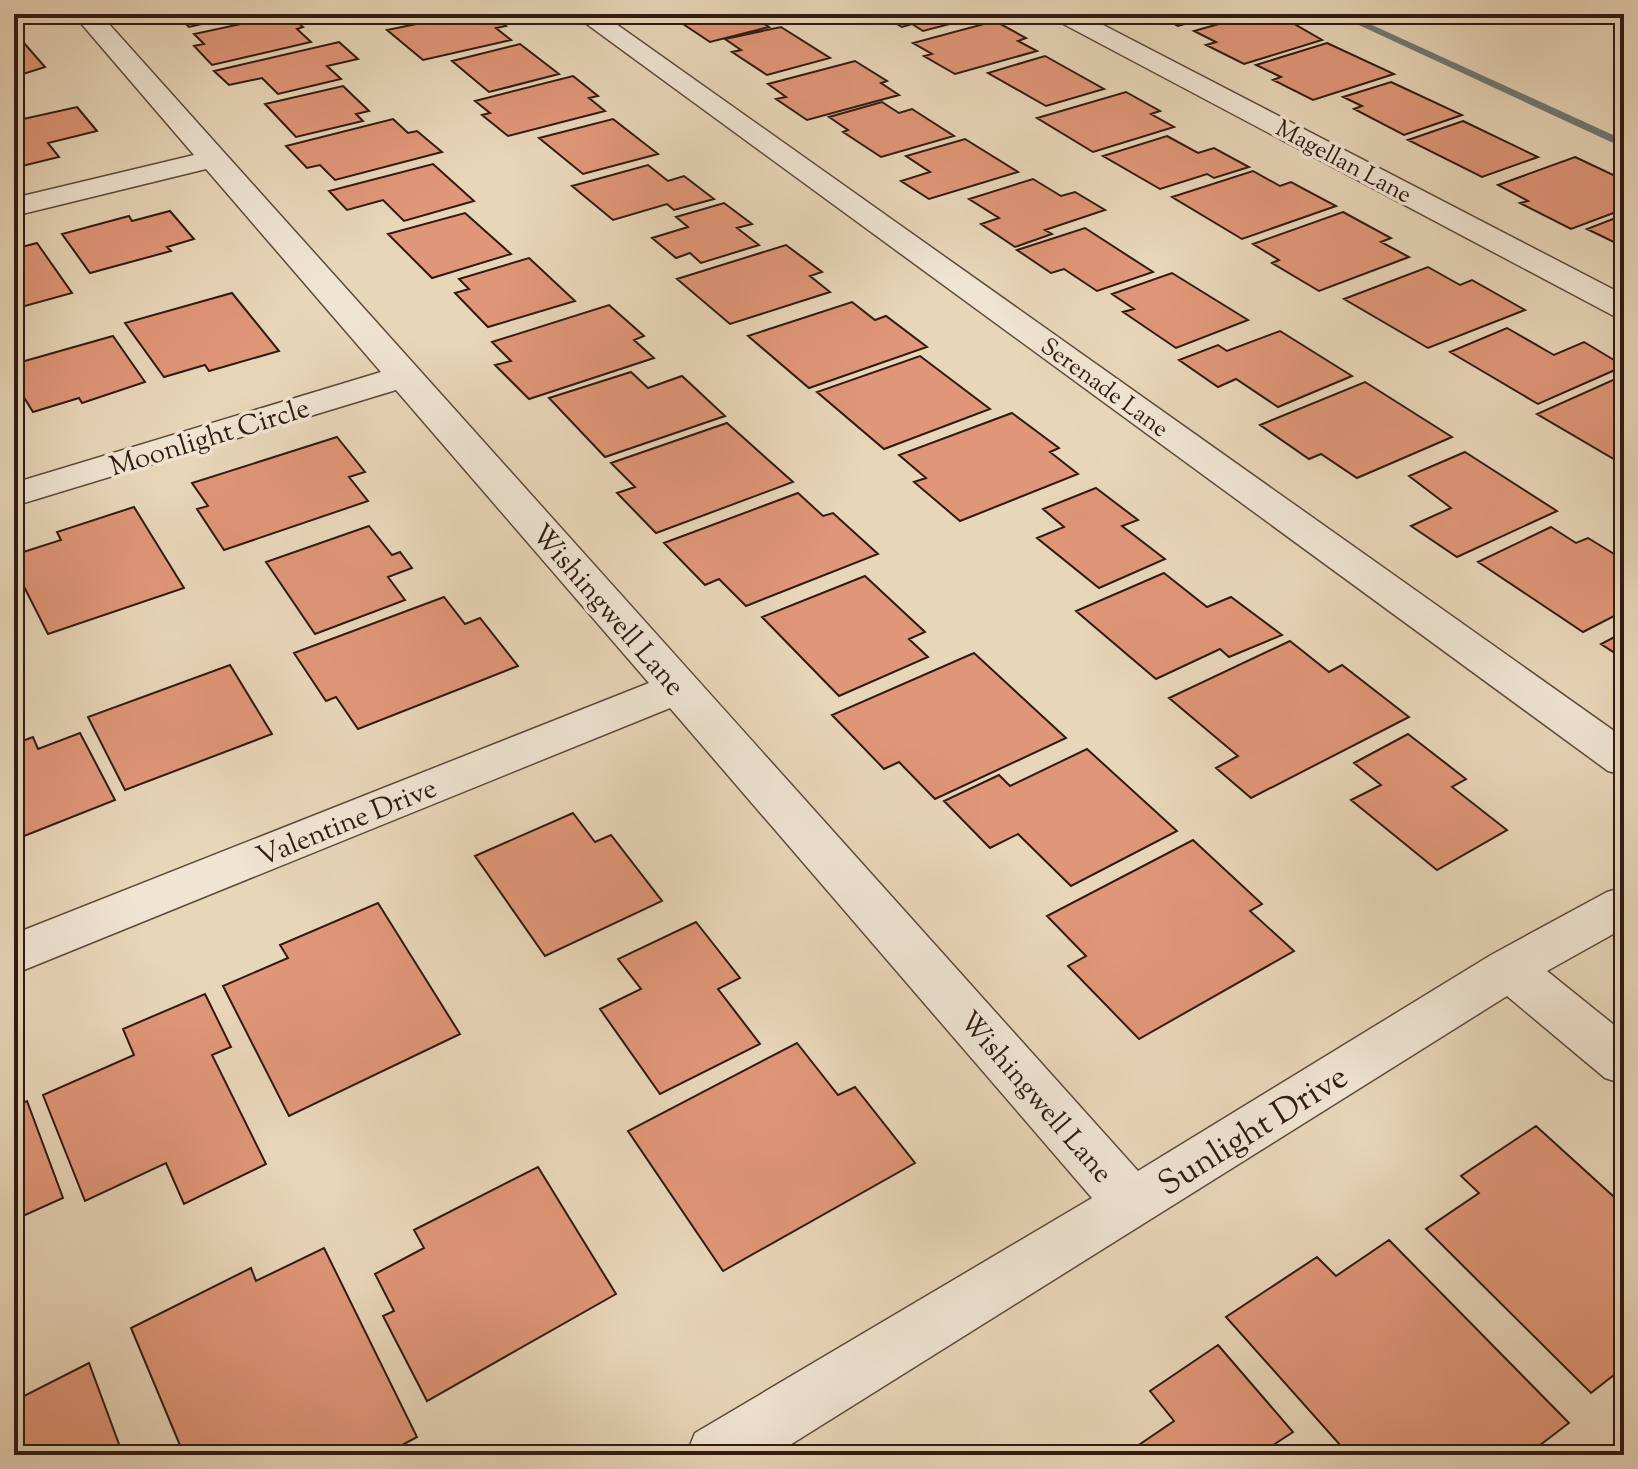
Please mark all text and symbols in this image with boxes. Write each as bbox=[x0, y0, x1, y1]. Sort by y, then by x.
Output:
street label: Magellan Lane bbox=[1269, 113, 1417, 213]
street label: Serenade Lane bbox=[1033, 331, 1175, 447]
street label: Moonlight Circle bbox=[105, 389, 315, 488]
street label: Wishingwell Lane bbox=[521, 516, 693, 706]
street label: Valentine Drive bbox=[251, 769, 443, 878]
street label: Wishingwell Lane bbox=[949, 1003, 1121, 1193]
street label: Sunlight Drive bbox=[1149, 1054, 1358, 1210]

